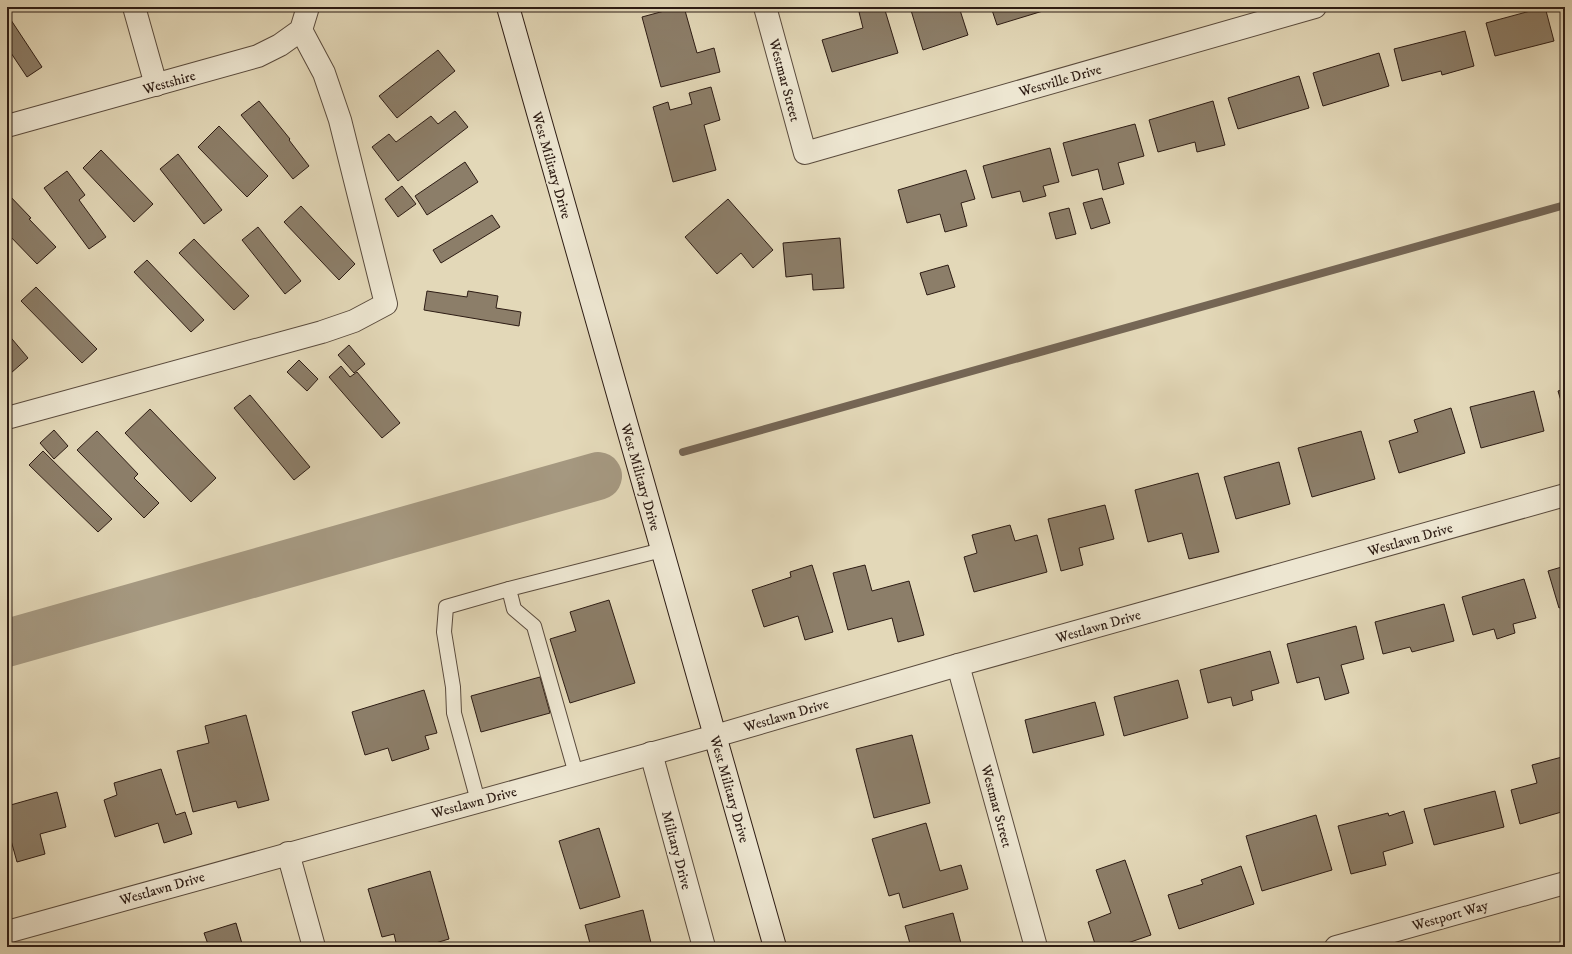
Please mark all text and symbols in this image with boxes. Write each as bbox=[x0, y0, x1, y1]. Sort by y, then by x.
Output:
street label: Westmar Street bbox=[764, 36, 804, 124]
street label: Westville Drive bbox=[1016, 61, 1104, 102]
street label: Westshire bbox=[140, 67, 198, 99]
street label: West Military Drive bbox=[527, 109, 575, 221]
street label: West Military Drive bbox=[616, 421, 664, 533]
street label: Westlawn Drive bbox=[1365, 519, 1455, 561]
street label: Westlawn Drive bbox=[1053, 606, 1143, 648]
street label: Westlawn Drive bbox=[741, 695, 831, 737]
street label: West Military Drive bbox=[705, 733, 753, 845]
street label: Westmar Street bbox=[976, 762, 1016, 850]
street label: Westlawn Drive bbox=[429, 783, 519, 823]
street label: Military Drive bbox=[657, 809, 695, 892]
street label: Westlawn Drive bbox=[117, 868, 207, 910]
street label: Westport Way bbox=[1409, 896, 1491, 936]

